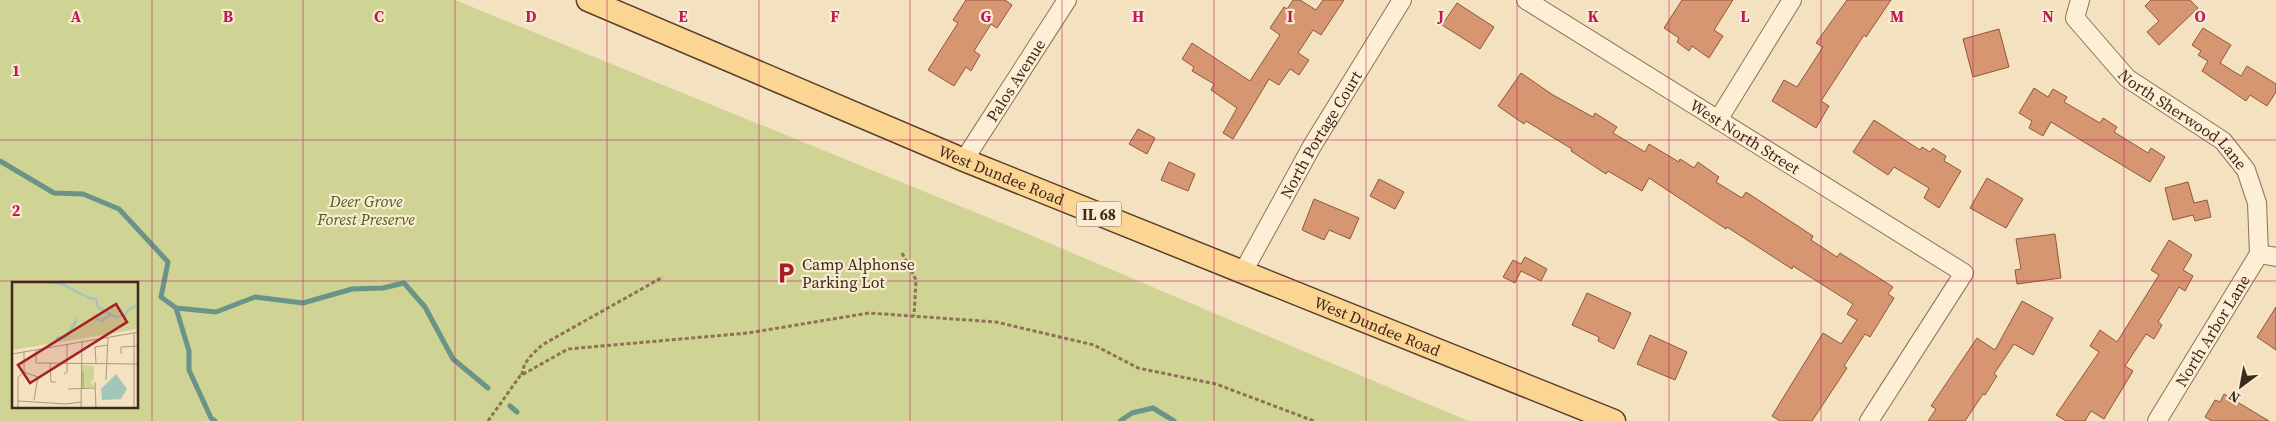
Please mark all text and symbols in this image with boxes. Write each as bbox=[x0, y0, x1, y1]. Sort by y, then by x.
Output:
text: A bbox=[71, 5, 82, 27]
text: B bbox=[223, 5, 234, 27]
text: C bbox=[374, 5, 384, 27]
text: D bbox=[525, 5, 537, 27]
text: E bbox=[678, 5, 688, 27]
text: F bbox=[830, 5, 840, 27]
text: G bbox=[981, 5, 992, 27]
text: H bbox=[1132, 5, 1144, 27]
text: I bbox=[1287, 5, 1293, 27]
text: J bbox=[1437, 5, 1444, 27]
text: K bbox=[1587, 5, 1599, 27]
text: L bbox=[1740, 5, 1750, 27]
text: M bbox=[1890, 5, 1904, 27]
text: N bbox=[2042, 5, 2054, 27]
text: O bbox=[2194, 5, 2206, 27]
street label: Palos Avenue bbox=[981, 34, 1050, 126]
text: 1 bbox=[12, 59, 20, 81]
street label: North Sherwood Lane bbox=[2113, 64, 2252, 174]
street label: North Portage Court bbox=[1275, 66, 1367, 202]
street label: West North Street bbox=[1686, 94, 1805, 179]
street label: West Dundee Road bbox=[935, 139, 1068, 210]
park label: Deer Grove Forest Preserve bbox=[316, 190, 415, 230]
text: 2 bbox=[12, 199, 21, 221]
road number: IL 68 bbox=[1076, 202, 1122, 226]
place label: Camp Alphonse Parking Lot bbox=[802, 253, 915, 293]
parking icon: Camp Alphonse Parking Lot bbox=[773, 260, 799, 286]
street label: North Arbor Lane bbox=[2170, 270, 2255, 391]
inset map bbox=[12, 282, 139, 408]
street label: West Dundee Road bbox=[1311, 291, 1444, 361]
north arrow bbox=[2216, 361, 2266, 411]
text: N bbox=[2224, 386, 2244, 408]

